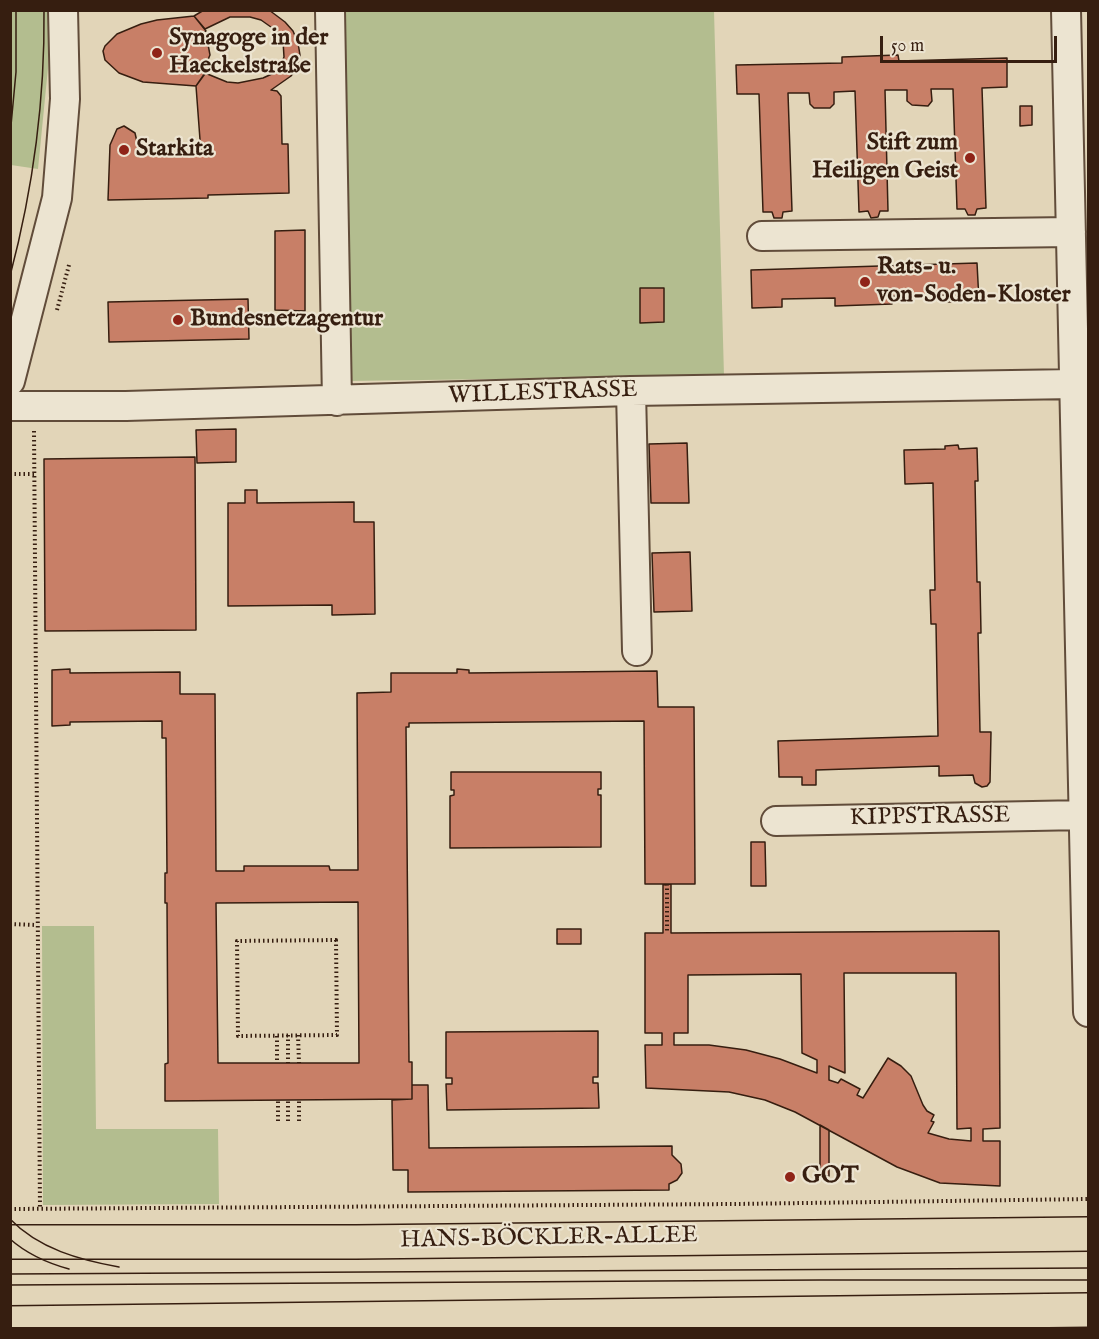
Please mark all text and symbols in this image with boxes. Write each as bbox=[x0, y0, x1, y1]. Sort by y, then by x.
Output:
scale bar bbox=[883, 24, 1060, 62]
place label: Synagoge in der Haeckelstraße bbox=[169, 25, 328, 81]
text: 50 m bbox=[891, 35, 924, 58]
marker: Synagoge in der Haeckelstraße bbox=[150, 46, 164, 60]
place label: Stift zum Heiligen Geist bbox=[812, 130, 958, 186]
place label: Starkita bbox=[136, 136, 213, 164]
marker: Starkita bbox=[117, 143, 131, 157]
marker: Stift zum Heiligen Geist bbox=[963, 151, 977, 165]
place label: Rats- u. von-Soden-Kloster bbox=[877, 254, 1070, 310]
marker: Rats- u. von-Soden-Kloster bbox=[858, 275, 872, 289]
place label: Bundesnetzagentur bbox=[190, 306, 383, 334]
marker: Bundesnetzagentur bbox=[171, 313, 185, 327]
street label: WILLESTRASSE bbox=[448, 376, 638, 412]
street label: KIPPSTRASSE bbox=[849, 802, 1011, 834]
place label: GOT bbox=[802, 1163, 858, 1191]
marker: GOT bbox=[783, 1170, 797, 1184]
street label: HANS-BÖCKLER-ALLEE bbox=[400, 1222, 698, 1256]

